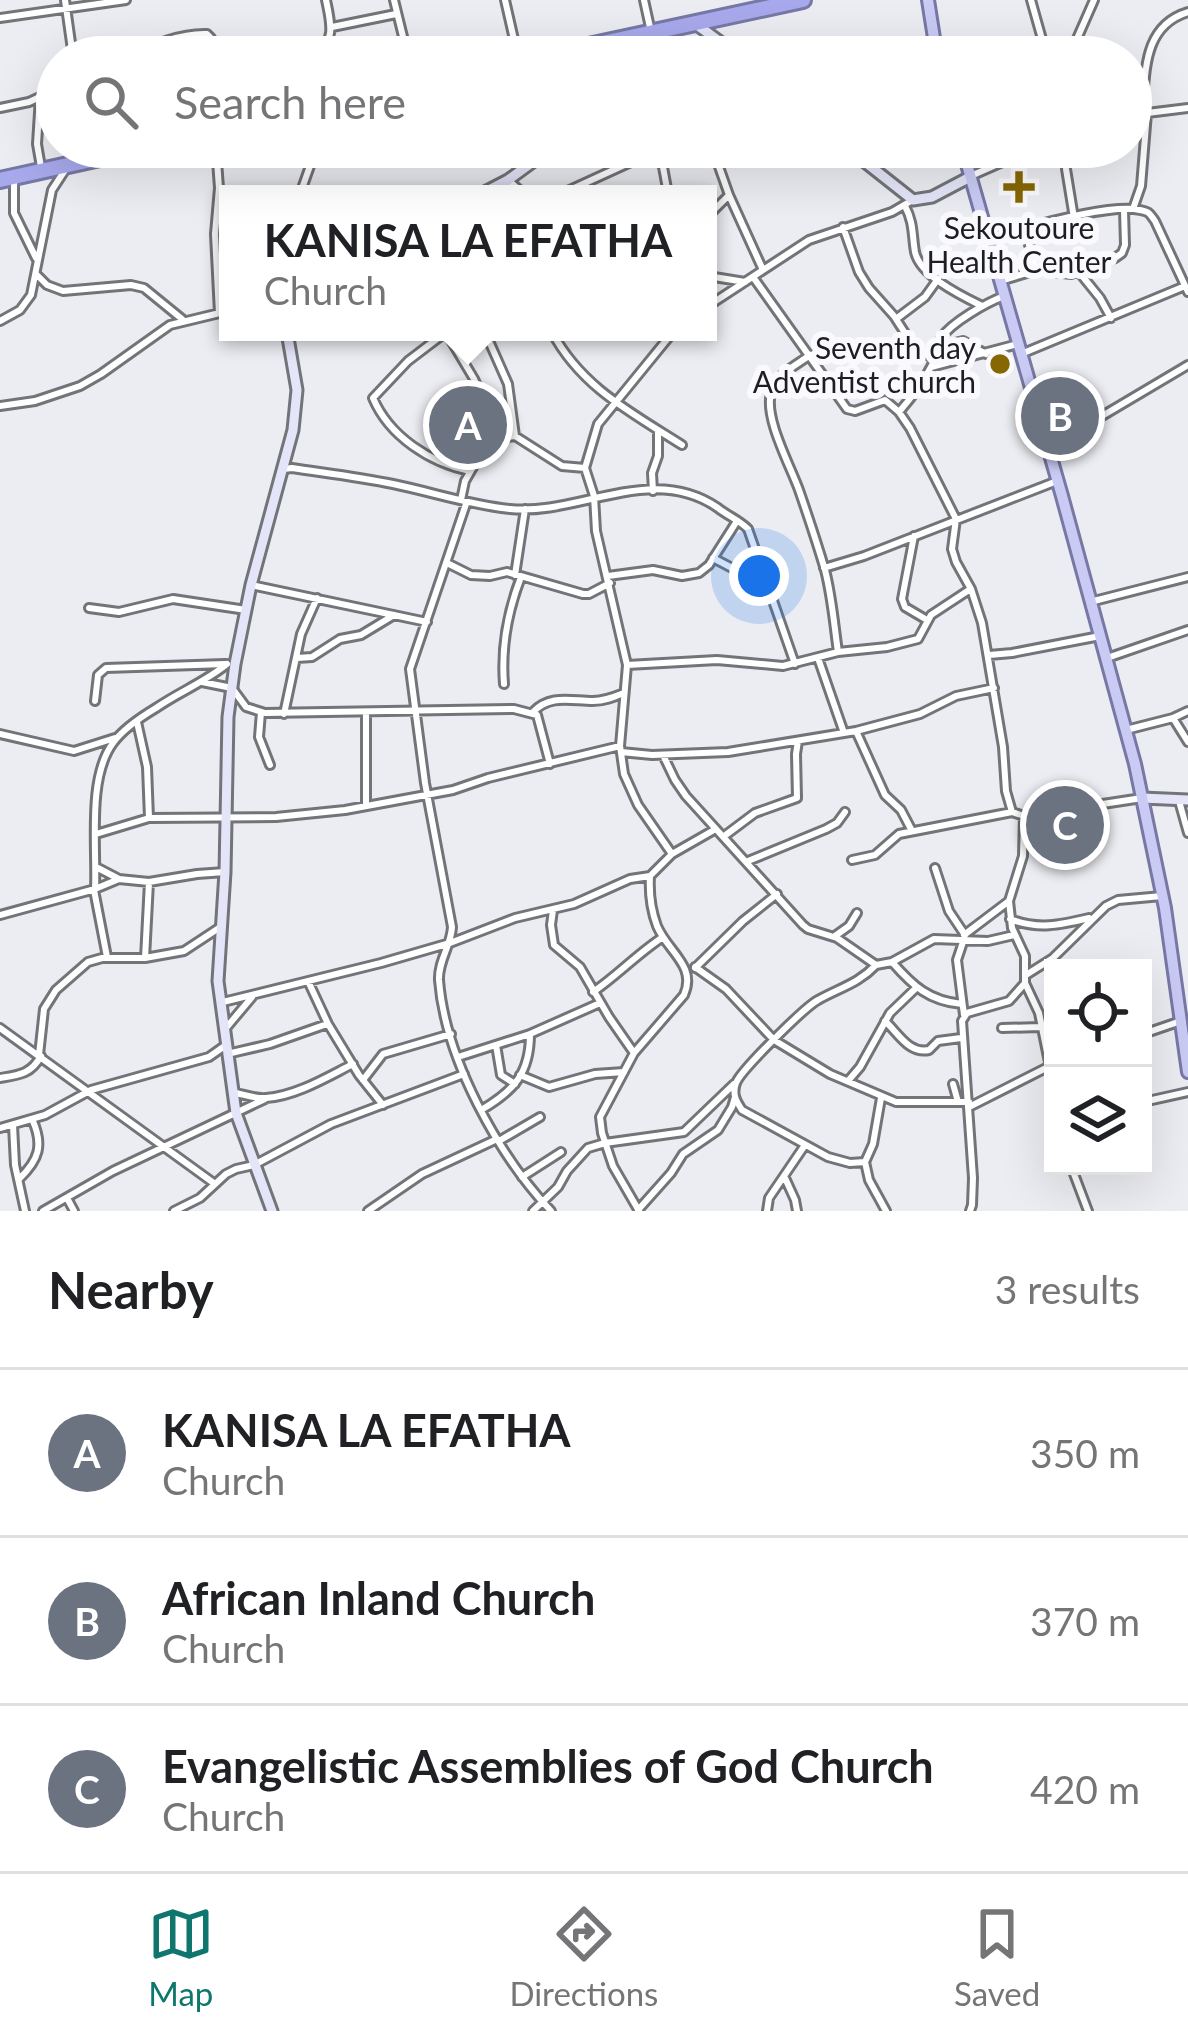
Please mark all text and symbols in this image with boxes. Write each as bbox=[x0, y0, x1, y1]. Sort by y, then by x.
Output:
search box bbox=[36, 36, 1152, 168]
icon: search bbox=[78, 69, 144, 135]
text: Search here bbox=[174, 75, 406, 129]
marker: Sekoutoure Health Center bbox=[1003, 171, 1035, 203]
popup bbox=[219, 185, 717, 341]
place label: Sekoutoure Health Center bbox=[927, 209, 1112, 279]
text: KANISA LA EFATHA bbox=[264, 213, 672, 267]
text: Church bbox=[264, 267, 387, 313]
place label: Seventh day Adventist church bbox=[753, 329, 977, 399]
marker: Seventh day Adventist church bbox=[987, 351, 1013, 377]
pin: B bbox=[1021, 371, 1099, 461]
pin: A bbox=[429, 380, 507, 470]
your location bbox=[729, 546, 789, 606]
pin: C bbox=[1026, 780, 1104, 870]
map controls bbox=[1044, 959, 1152, 1175]
button: locate bbox=[1044, 959, 1152, 1067]
button: layers bbox=[1044, 1067, 1152, 1175]
text: Nearby bbox=[48, 1259, 214, 1320]
text: 3 results bbox=[995, 1266, 1140, 1312]
text: KANISA LA EFATHA bbox=[162, 1403, 571, 1457]
text: A bbox=[73, 1430, 101, 1476]
text: 350 m bbox=[1030, 1430, 1140, 1476]
text: Church bbox=[162, 1457, 285, 1503]
text: African Inland Church bbox=[162, 1571, 595, 1625]
text: B bbox=[74, 1598, 100, 1644]
text: 370 m bbox=[1030, 1598, 1140, 1644]
text: Church bbox=[162, 1625, 285, 1671]
text: Evangelistic Assemblies of God Church bbox=[162, 1739, 934, 1793]
text: C bbox=[74, 1766, 100, 1812]
text: 420 m bbox=[1030, 1766, 1140, 1812]
text: Church bbox=[162, 1793, 285, 1839]
tab: Map bbox=[148, 1901, 214, 2013]
tab: Directions bbox=[509, 1901, 658, 2013]
tab: Saved bbox=[954, 1901, 1040, 2013]

